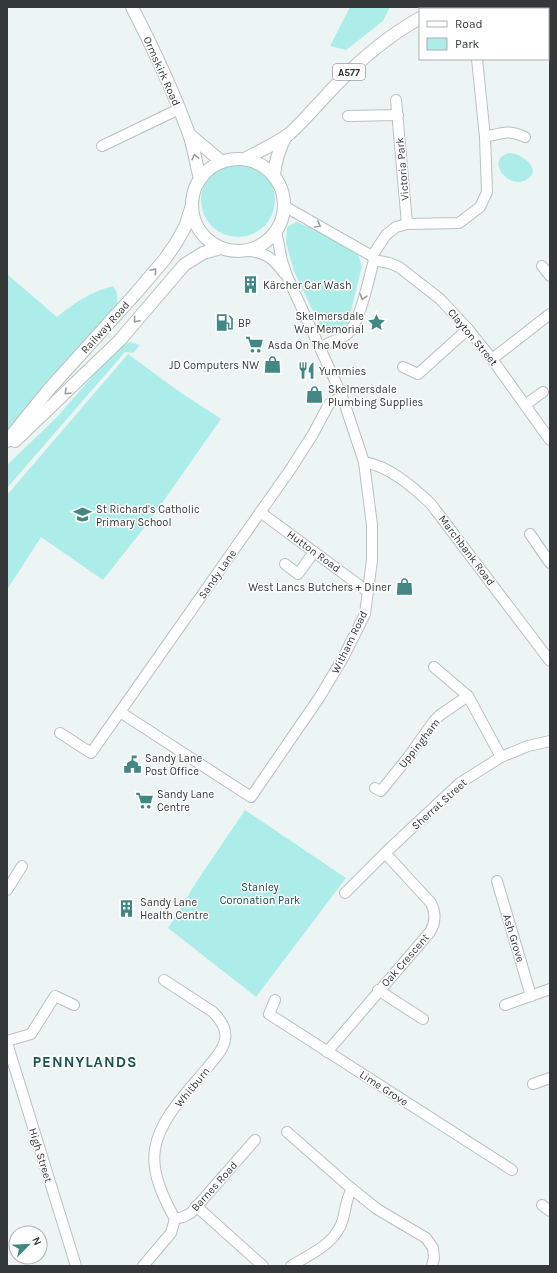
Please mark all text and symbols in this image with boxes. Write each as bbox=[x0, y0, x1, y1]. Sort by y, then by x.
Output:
legend bbox=[419, 8, 549, 60]
text: Road bbox=[455, 17, 483, 31]
street label: Ormskirk Road bbox=[140, 34, 183, 108]
text: Park bbox=[455, 37, 480, 51]
road number: A577 bbox=[333, 64, 365, 80]
street label: Victoria Park bbox=[393, 137, 412, 201]
one-way arrow bbox=[191, 154, 199, 160]
one-way arrow bbox=[314, 220, 321, 227]
one-way arrow bbox=[150, 268, 157, 276]
building icon: Kärcher Car Wash bbox=[240, 275, 260, 295]
place label: Kärcher Car Wash bbox=[263, 279, 352, 292]
one-way arrow bbox=[360, 294, 368, 301]
street label: Railway Road bbox=[78, 298, 132, 356]
street label: Clayton Street bbox=[445, 306, 500, 369]
place label: Skelmersdale War Memorial bbox=[294, 310, 364, 336]
place icon: Skelmersdale War Memorial bbox=[367, 312, 387, 332]
fuel station icon: BP bbox=[215, 313, 235, 333]
one-way arrow bbox=[134, 316, 141, 323]
place label: BP bbox=[238, 317, 251, 330]
supermarket icon: Asda On The Move bbox=[245, 335, 265, 355]
place label: Asda On The Move bbox=[268, 339, 359, 352]
shop icon: JD Computers NW bbox=[262, 355, 282, 375]
place label: JD Computers NW bbox=[169, 359, 259, 372]
restaurant icon: Yummies bbox=[296, 361, 316, 381]
place label: Yummies bbox=[319, 365, 366, 378]
place label: Skelmersdale Plumbing Supplies bbox=[328, 383, 424, 409]
shop icon: Skelmersdale Plumbing Supplies bbox=[305, 385, 325, 405]
one-way arrow bbox=[64, 387, 72, 394]
place label: St Richard's Catholic Primary School bbox=[96, 503, 200, 529]
school or university icon: St Richard's Catholic Primary School bbox=[73, 505, 93, 525]
street label: Marchbank Road bbox=[436, 512, 497, 588]
street label: Hutton Road bbox=[284, 528, 343, 575]
street label: Sandy Lane bbox=[196, 547, 239, 601]
shop icon: West Lancs Butchers + Diner bbox=[394, 577, 414, 597]
place label: West Lancs Butchers + Diner bbox=[248, 581, 391, 594]
street label: Witham Road bbox=[329, 609, 370, 676]
street label: Uppingham bbox=[396, 716, 443, 771]
place label: Sandy Lane Post Office bbox=[145, 752, 202, 778]
public building icon: Sandy Lane Post Office bbox=[122, 754, 142, 774]
street label: Sherrat Street bbox=[409, 776, 470, 833]
place label: Sandy Lane Centre bbox=[157, 788, 214, 814]
supermarket icon: Sandy Lane Centre bbox=[134, 790, 154, 810]
park label: Stanley Coronation Park bbox=[220, 881, 300, 907]
place label: Sandy Lane Health Centre bbox=[140, 896, 209, 922]
building icon: Sandy Lane Health Centre bbox=[117, 898, 137, 918]
street label: Ash Grove bbox=[500, 913, 527, 964]
street label: Oak Crescent bbox=[379, 931, 432, 990]
district label: PENNYLANDS bbox=[32, 1053, 138, 1071]
street label: Whitburn bbox=[172, 1065, 212, 1110]
street label: Lime Grove bbox=[357, 1068, 411, 1109]
street label: High Street bbox=[26, 1126, 55, 1184]
street label: Barnes Road bbox=[189, 1159, 240, 1214]
north arrow bbox=[8, 1225, 48, 1265]
text: N bbox=[29, 1235, 44, 1247]

